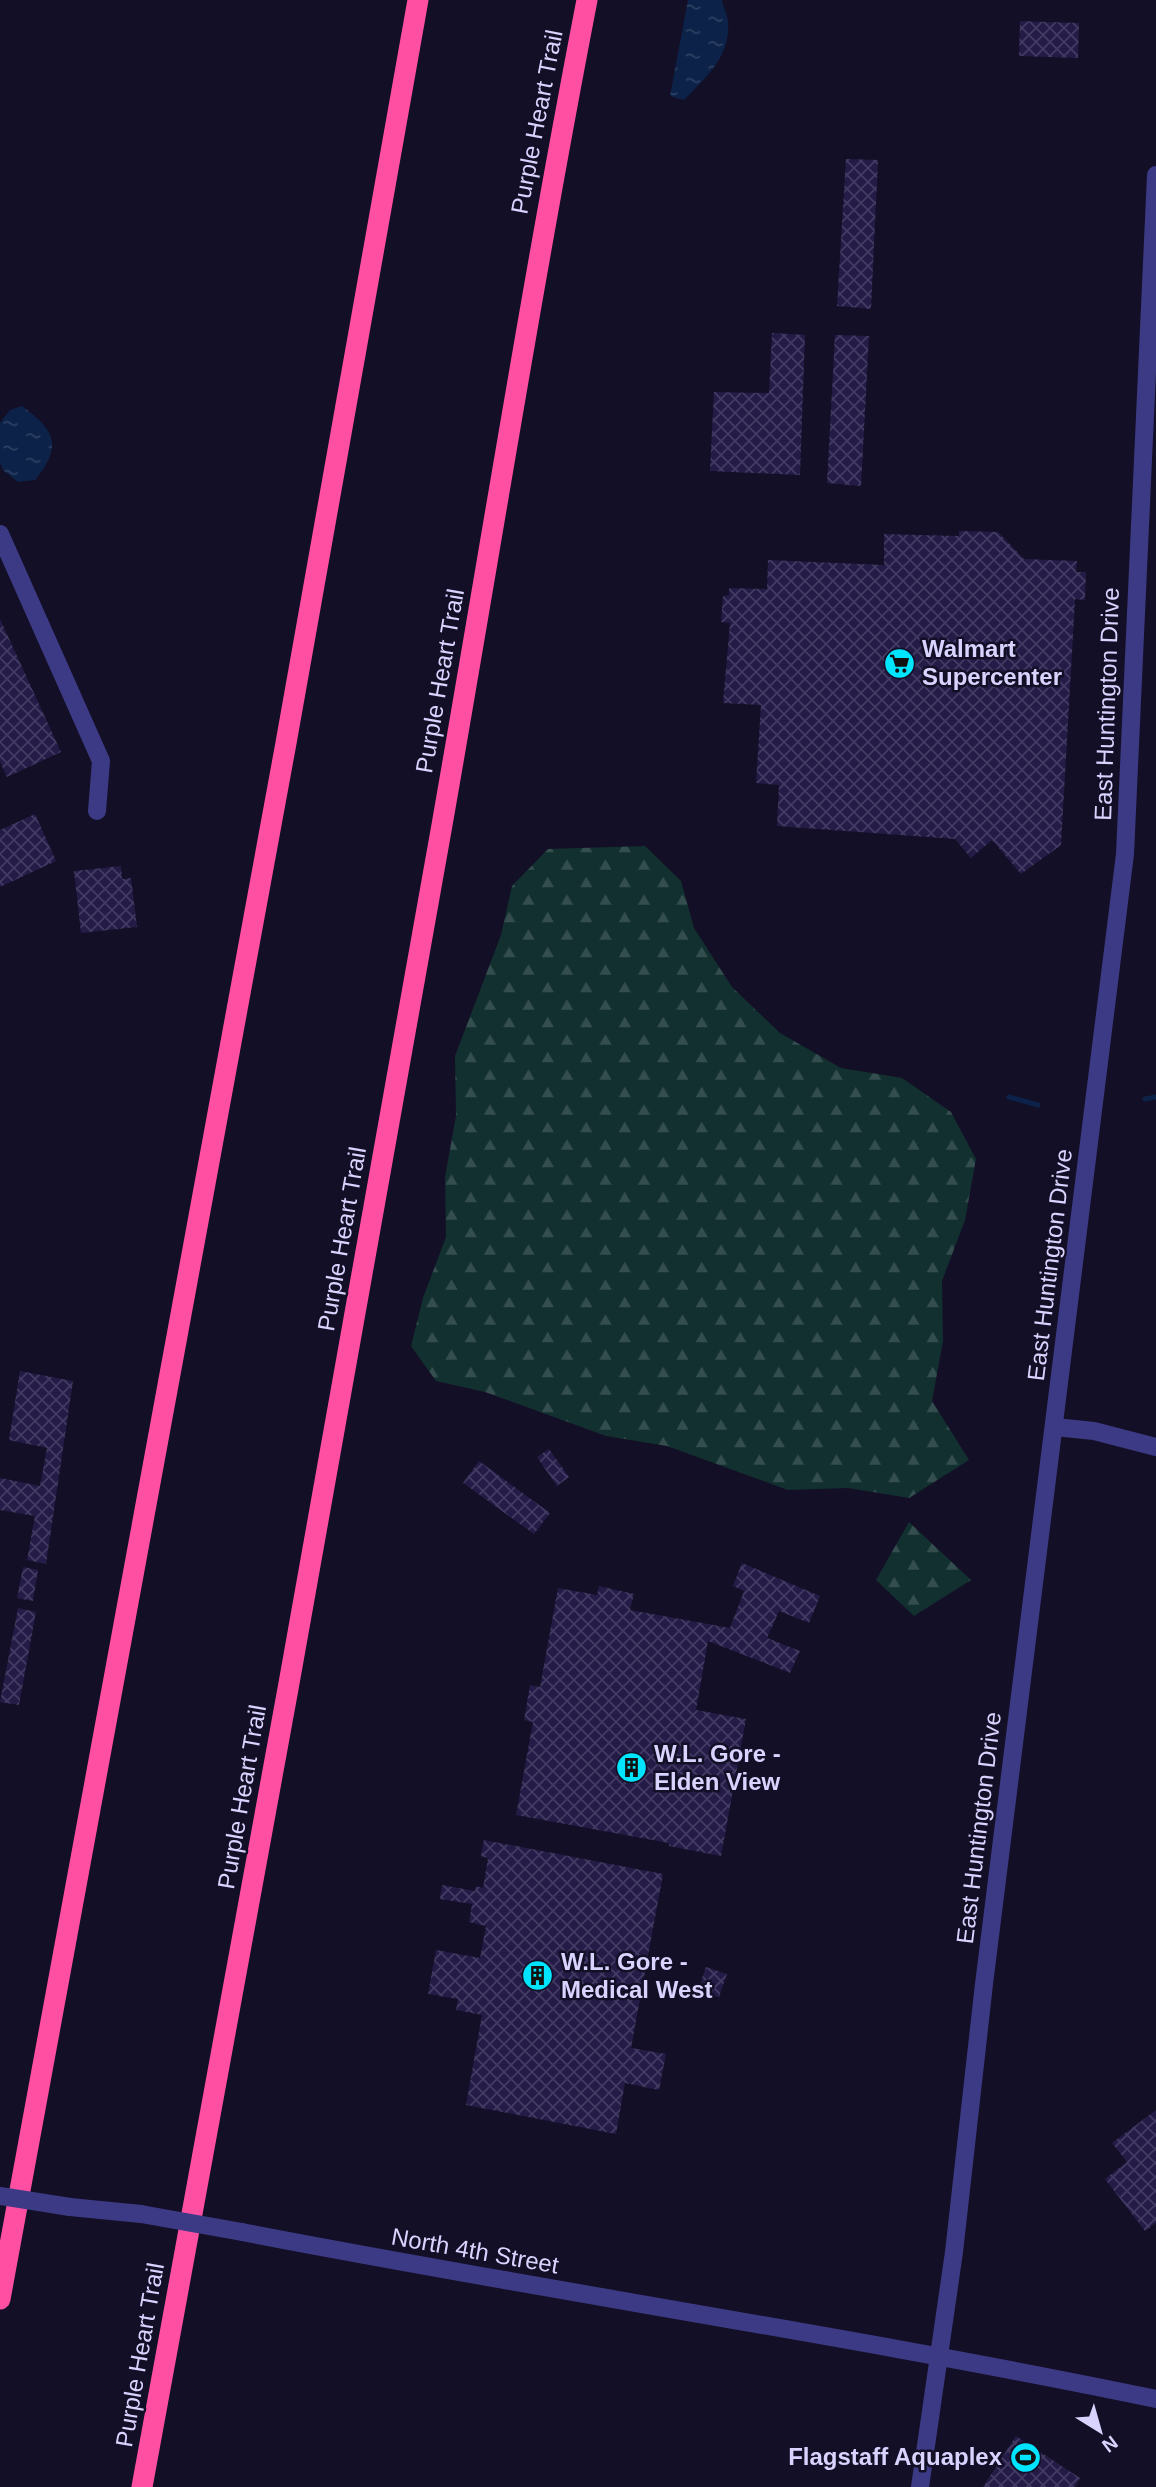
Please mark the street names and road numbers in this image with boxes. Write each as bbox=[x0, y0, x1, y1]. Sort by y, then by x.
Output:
street label: Purple Heart Trail bbox=[505, 28, 568, 216]
street label: Purple Heart Trail bbox=[410, 587, 469, 775]
street label: East Huntington Drive bbox=[1089, 587, 1124, 821]
street label: Purple Heart Trail bbox=[312, 1145, 371, 1333]
street label: East Huntington Drive bbox=[1022, 1147, 1077, 1382]
street label: Purple Heart Trail bbox=[212, 1703, 271, 1891]
street label: East Huntington Drive bbox=[951, 1710, 1006, 1945]
street label: North 4th Street bbox=[389, 2223, 561, 2279]
street label: Purple Heart Trail bbox=[110, 2261, 169, 2449]

